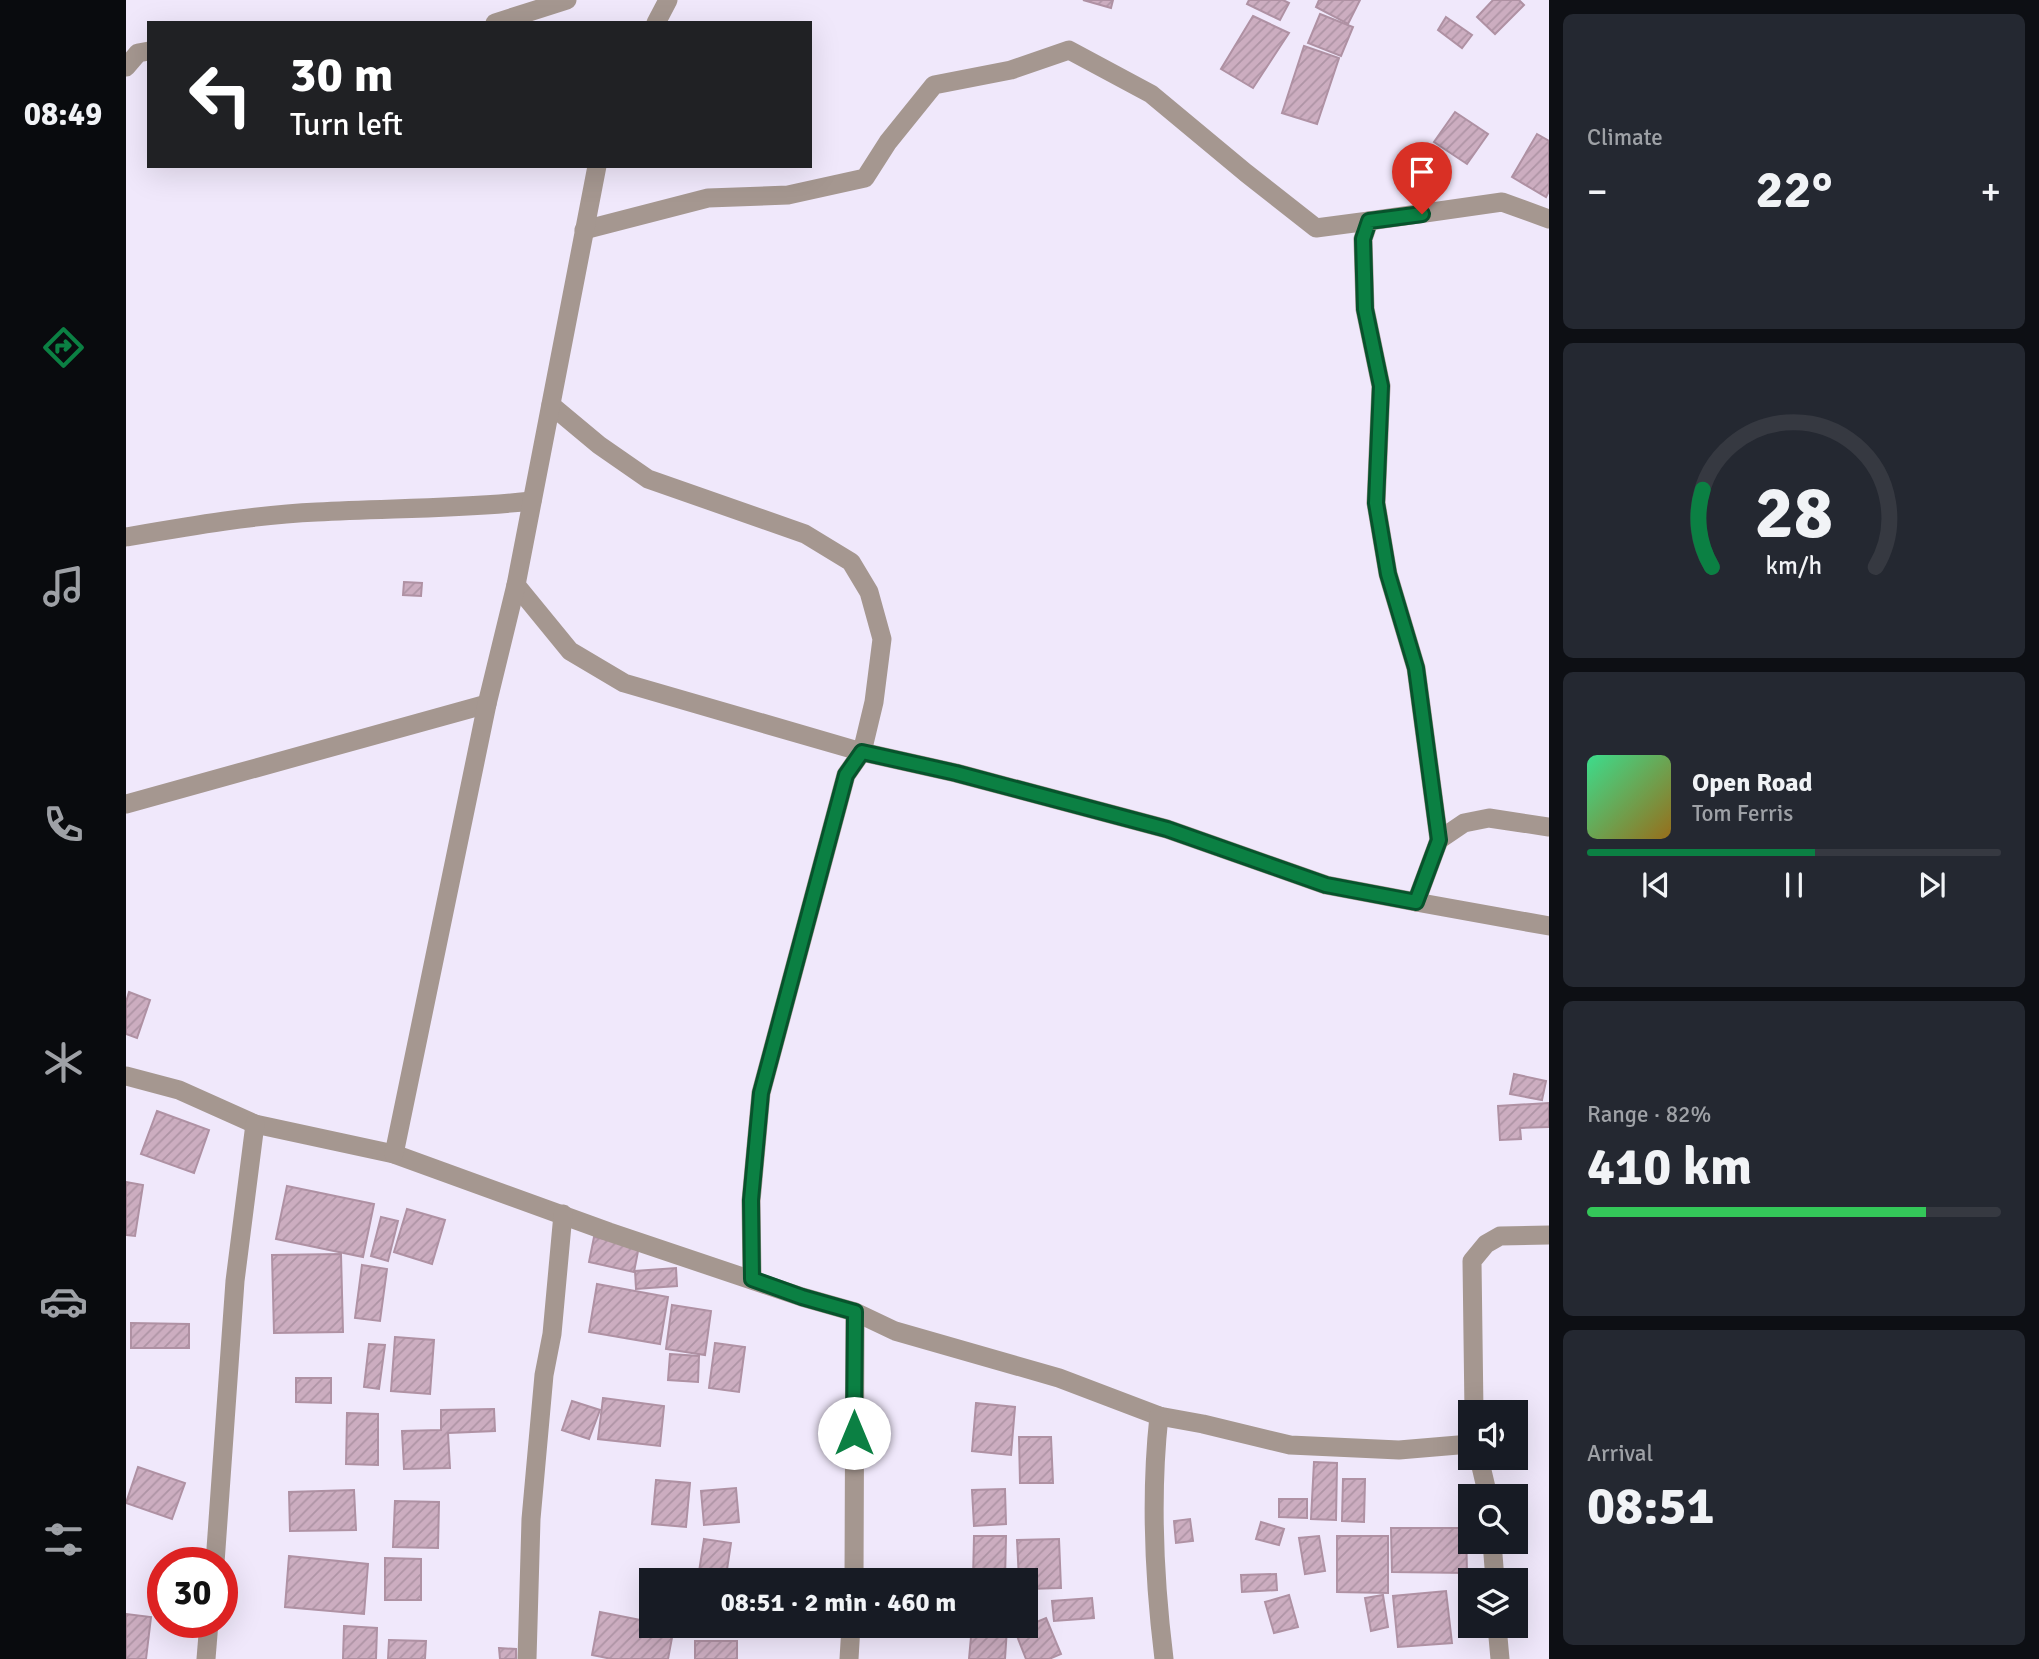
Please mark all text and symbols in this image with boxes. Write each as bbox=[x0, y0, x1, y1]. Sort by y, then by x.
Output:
text: 30 m bbox=[290, 45, 393, 105]
icon: left bbox=[175, 49, 266, 140]
text: 08:49 bbox=[24, 95, 102, 134]
text: Turn left bbox=[290, 105, 403, 144]
text: Climate bbox=[1587, 123, 1663, 152]
pin bbox=[1392, 142, 1452, 214]
icon: arrive bbox=[1403, 153, 1441, 191]
text: 22° bbox=[1756, 158, 1832, 222]
text: − bbox=[1587, 168, 1608, 215]
text: + bbox=[1980, 168, 2001, 215]
icon: directions bbox=[39, 323, 88, 372]
text: 28 bbox=[1755, 469, 1833, 558]
text: km/h bbox=[1766, 549, 1822, 580]
icon: music bbox=[39, 562, 88, 611]
text: Open Road bbox=[1692, 767, 1813, 799]
text: Tom Ferris bbox=[1692, 799, 1793, 828]
icon: phone bbox=[39, 800, 88, 849]
icon: previous bbox=[1637, 866, 1675, 904]
icon: pause bbox=[1775, 866, 1813, 904]
icon: next bbox=[1913, 866, 1951, 904]
icon: climate bbox=[39, 1038, 88, 1087]
text: Range · 82% bbox=[1587, 1100, 1711, 1129]
text: 410 km bbox=[1587, 1135, 1752, 1199]
icon: car bbox=[39, 1277, 88, 1326]
position arrow bbox=[817, 1396, 891, 1470]
map controls bbox=[1458, 1400, 1528, 1638]
button: sound bbox=[1458, 1400, 1528, 1470]
text: Arrival bbox=[1587, 1439, 1653, 1468]
text: 08:51 bbox=[1587, 1474, 1715, 1538]
button: search bbox=[1458, 1484, 1528, 1554]
icon: filters bbox=[39, 1515, 88, 1564]
speed limit sign: 30 bbox=[147, 1547, 238, 1638]
button: layers bbox=[1458, 1568, 1528, 1638]
text: 08:51 · 2 min · 460 m bbox=[721, 1587, 956, 1619]

